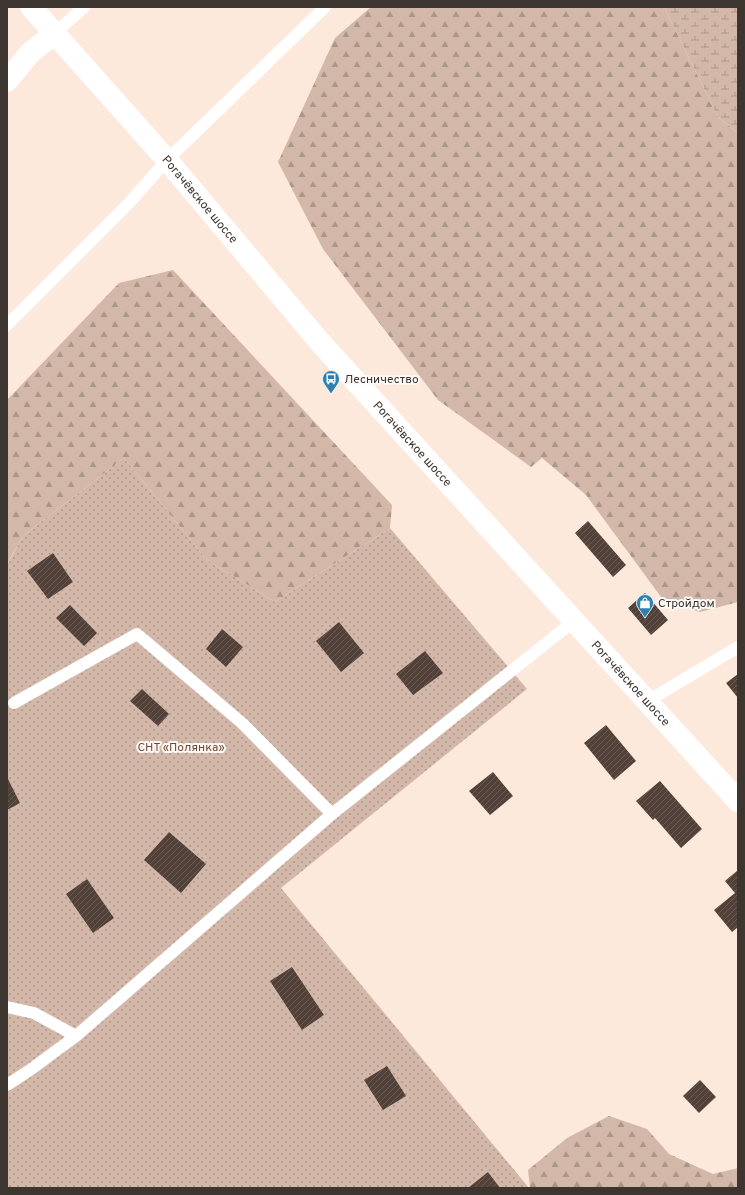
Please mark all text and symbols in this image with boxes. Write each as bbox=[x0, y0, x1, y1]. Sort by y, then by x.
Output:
street label: Рогачёвское шоссе bbox=[158, 152, 241, 247]
bus stop icon: Лесничество bbox=[321, 369, 341, 394]
place label: Лесничество bbox=[344, 372, 419, 388]
street label: Рогачёвское шоссе bbox=[369, 398, 455, 491]
shop icon: Стройдом bbox=[635, 593, 655, 618]
place label: Стройдом bbox=[658, 596, 715, 612]
street label: Рогачёвское шоссе bbox=[587, 638, 673, 730]
park label: СНТ «Полянка» bbox=[137, 740, 225, 756]

